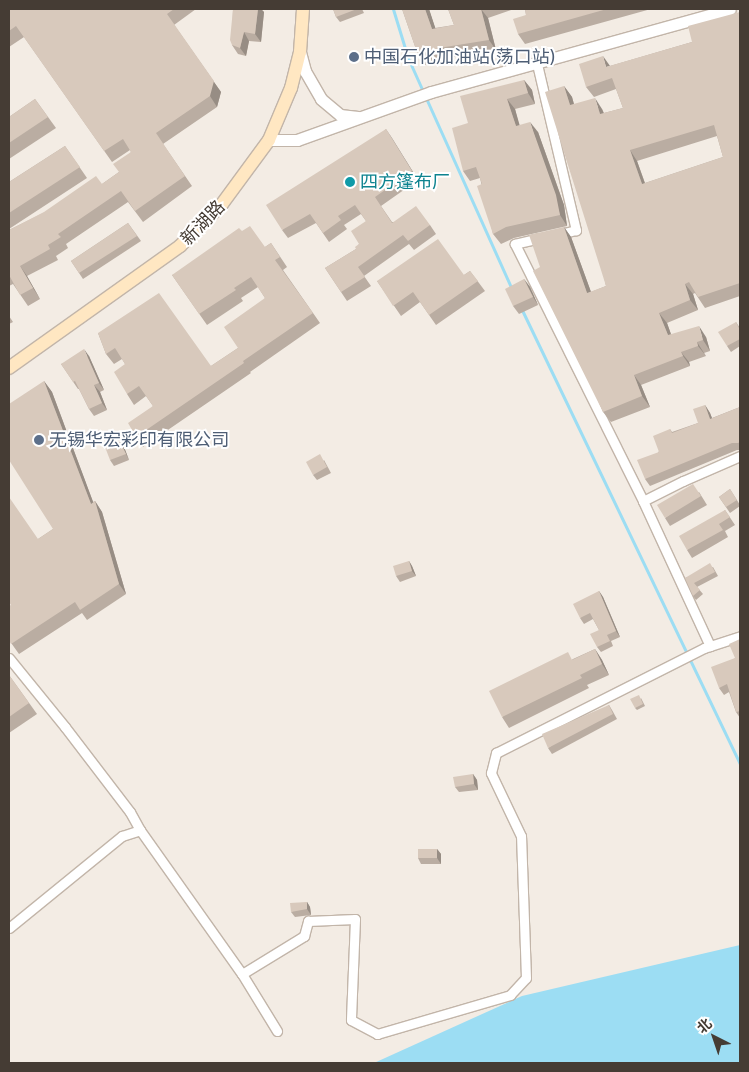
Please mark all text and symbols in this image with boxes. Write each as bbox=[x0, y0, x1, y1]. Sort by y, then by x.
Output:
place label: 中国石化加油站(荡口站) bbox=[364, 46, 555, 68]
marker: 中国石化加油站(荡口站) bbox=[348, 51, 360, 63]
place label: 四方篷布厂 bbox=[360, 171, 450, 193]
marker: 四方篷布厂 bbox=[344, 176, 356, 188]
street label: 新湖路 bbox=[176, 196, 230, 250]
place label: 无锡华宏彩印有限公司 bbox=[49, 429, 229, 451]
marker: 无锡华宏彩印有限公司 bbox=[33, 434, 45, 446]
north arrow bbox=[689, 1012, 739, 1062]
text: 北 bbox=[693, 1014, 715, 1037]

